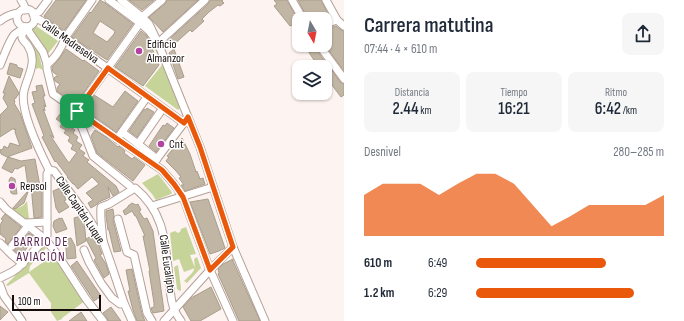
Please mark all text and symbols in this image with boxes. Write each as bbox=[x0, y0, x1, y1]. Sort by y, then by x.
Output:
north arrow bbox=[292, 12, 332, 52]
map controls bbox=[292, 12, 332, 100]
text: Carrera matutina bbox=[364, 12, 494, 39]
button: share bbox=[622, 13, 664, 55]
street label: Calle Madreselva bbox=[38, 17, 102, 67]
place label: Edificio Almanzor bbox=[146, 37, 185, 66]
text: 07:44 · 4 × 610 m bbox=[364, 41, 437, 57]
marker: Edificio Almanzor bbox=[134, 46, 144, 56]
button: layers bbox=[292, 60, 332, 100]
text: Distancia bbox=[395, 86, 429, 99]
text: Tiempo bbox=[500, 86, 528, 99]
text: Ritmo bbox=[605, 86, 627, 99]
pin bbox=[60, 94, 94, 128]
text: 2.44 bbox=[392, 99, 419, 119]
text: 16:21 bbox=[498, 99, 530, 119]
text: 6:42 bbox=[595, 99, 621, 119]
icon: arrive bbox=[66, 100, 88, 122]
text: km bbox=[419, 104, 432, 117]
text: /km bbox=[621, 104, 637, 117]
place label: Cnt bbox=[169, 137, 184, 152]
marker: Cnt bbox=[156, 139, 166, 149]
text: Desnivel bbox=[364, 144, 401, 160]
text: 280–285 m bbox=[613, 144, 664, 160]
street label: Calle Capitán Luque bbox=[52, 173, 108, 247]
place label: Repsol bbox=[20, 179, 47, 194]
marker: Repsol bbox=[7, 181, 17, 191]
district label: BARRIO DE AVIACIÓN bbox=[13, 234, 69, 265]
street label: Calle Eucalipto bbox=[155, 234, 179, 294]
text: 610 m bbox=[364, 255, 392, 271]
text: 6:49 bbox=[428, 255, 447, 271]
text: 1.2 km bbox=[364, 285, 394, 301]
text: 6:29 bbox=[428, 285, 447, 301]
scale bar bbox=[12, 293, 101, 312]
text: 100 m bbox=[18, 295, 40, 308]

